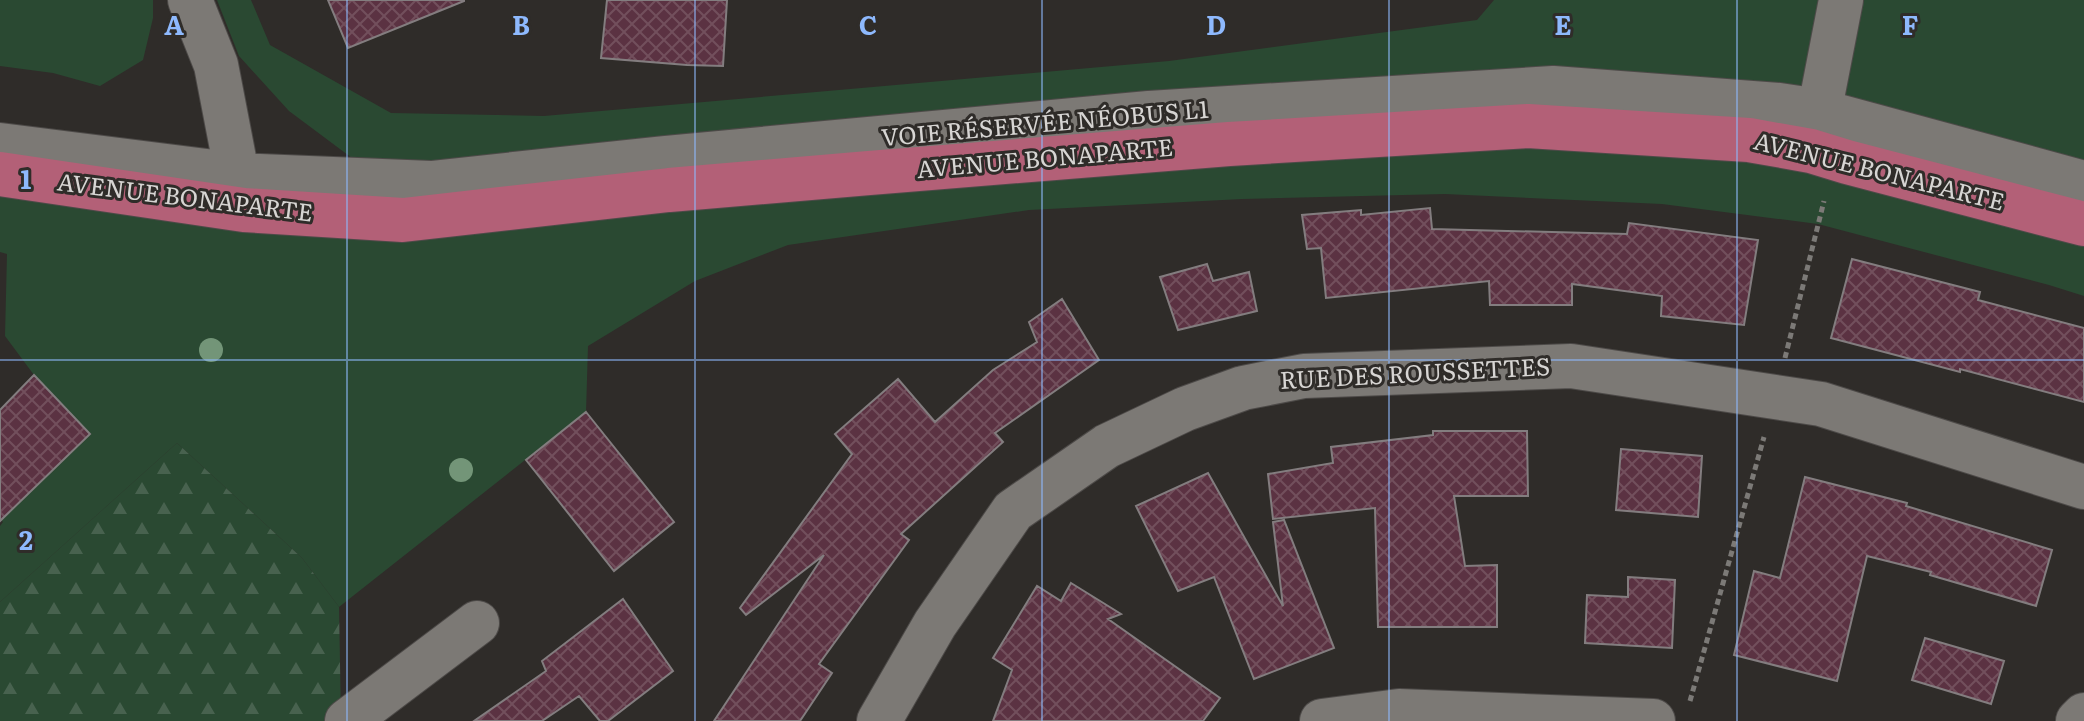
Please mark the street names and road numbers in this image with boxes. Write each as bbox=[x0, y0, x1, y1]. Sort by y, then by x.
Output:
street label: VOIE RÉSERVÉE NÉOBUS L1 bbox=[880, 90, 1210, 153]
street label: AVENUE BONAPARTE bbox=[1751, 121, 2009, 218]
street label: AVENUE BONAPARTE bbox=[915, 128, 1174, 185]
street label: AVENUE BONAPARTE bbox=[55, 162, 315, 229]
street label: RUE DES ROUSSETTES bbox=[1279, 347, 1551, 396]

